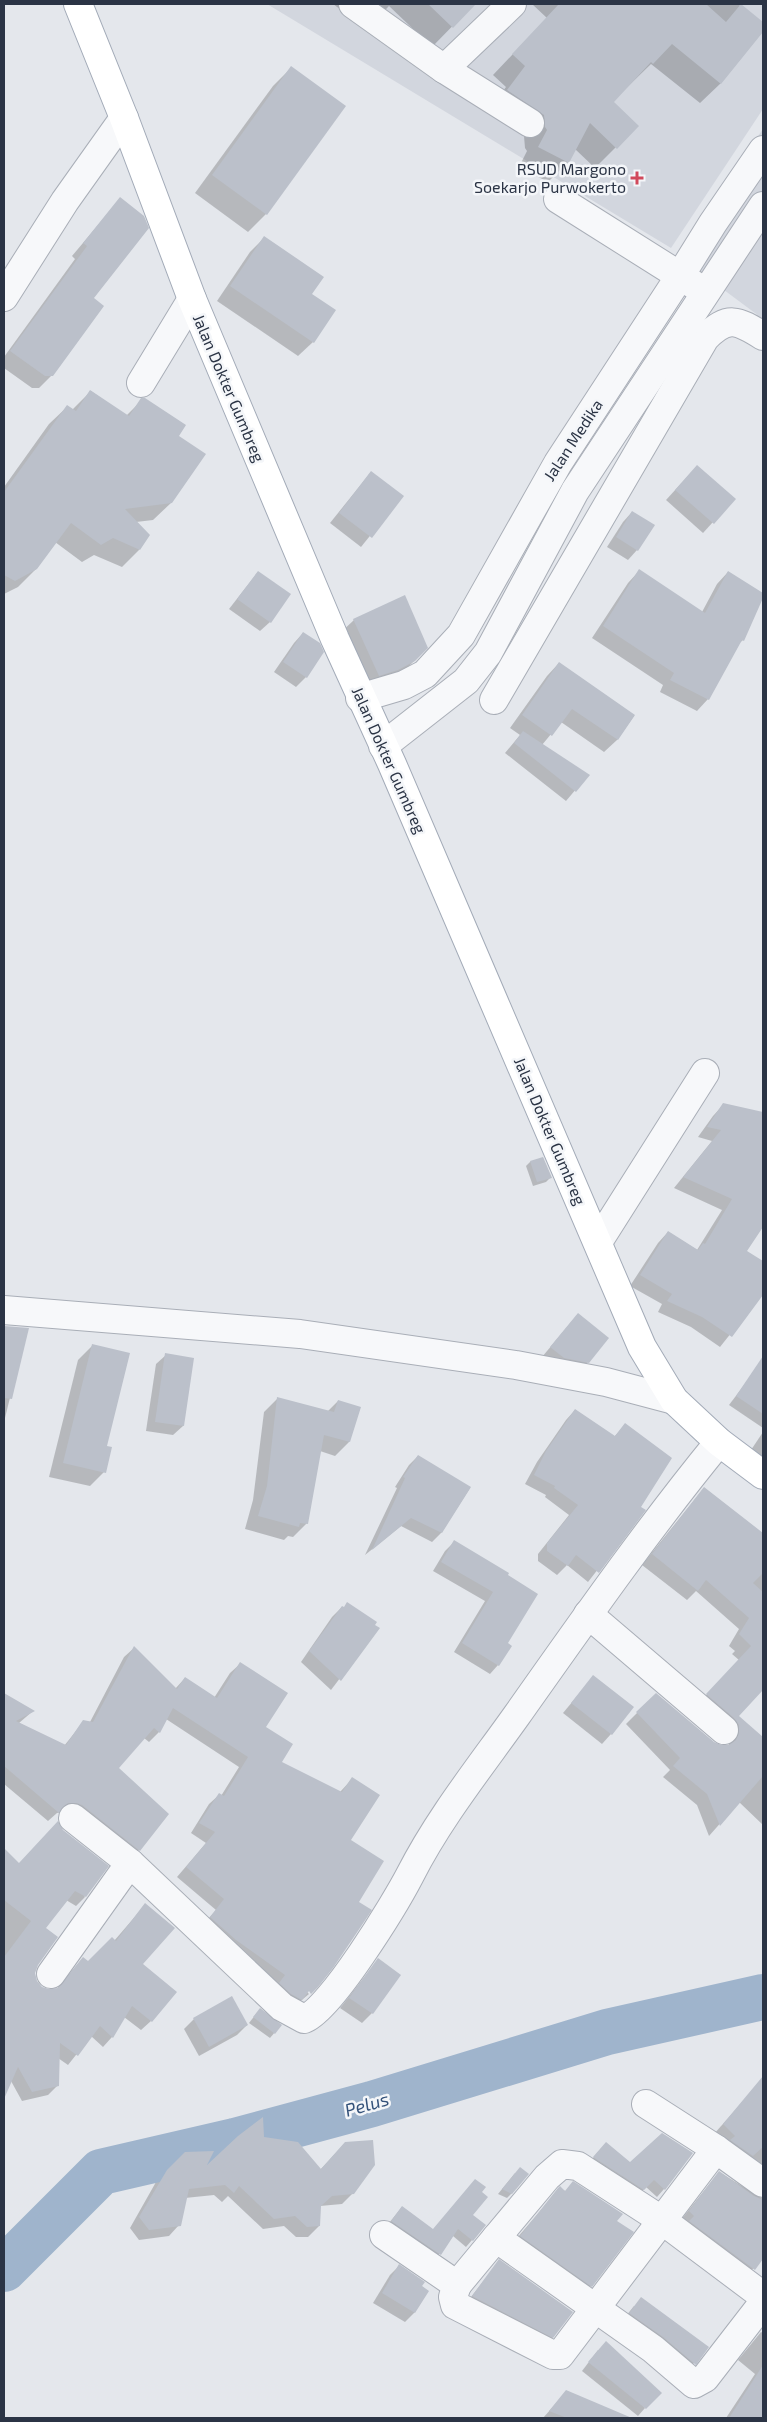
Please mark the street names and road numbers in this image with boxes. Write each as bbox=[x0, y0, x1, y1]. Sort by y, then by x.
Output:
street label: Jalan Dokter Gumbreg bbox=[190, 311, 269, 465]
street label: Jalan Medika bbox=[539, 395, 606, 484]
street label: Jalan Dokter Gumbreg bbox=[348, 683, 430, 836]
street label: Jalan Dokter Gumbreg bbox=[511, 1054, 590, 1208]

